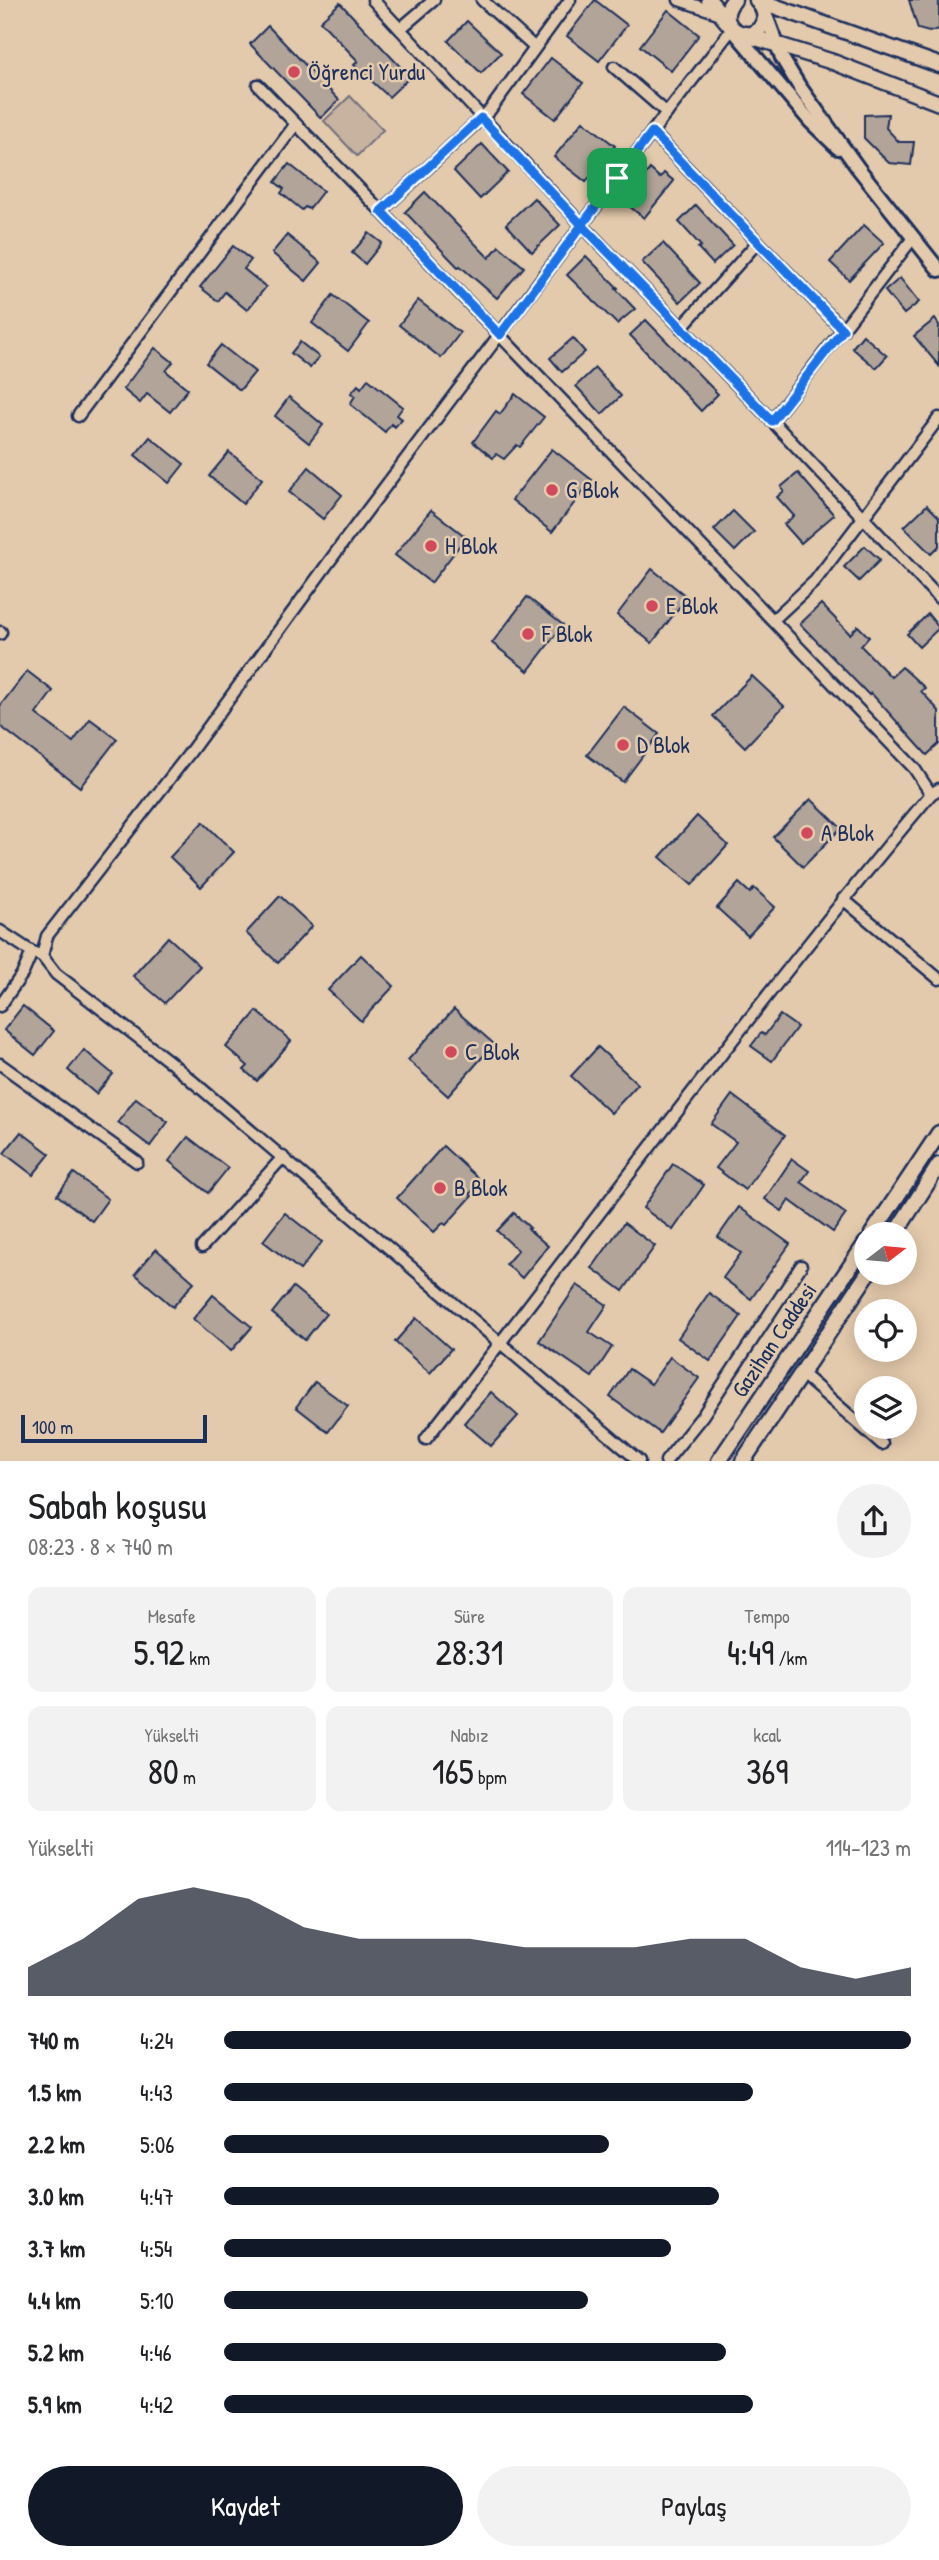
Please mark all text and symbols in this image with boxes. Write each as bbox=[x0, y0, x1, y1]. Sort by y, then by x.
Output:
place label: Öğrenci Yurdu bbox=[308, 56, 425, 87]
marker: Öğrenci Yurdu bbox=[286, 64, 302, 80]
pin bbox=[587, 148, 647, 208]
icon: arrive bbox=[598, 159, 636, 197]
place label: G Blok bbox=[566, 474, 619, 505]
marker: G Blok bbox=[544, 482, 560, 498]
place label: H Blok bbox=[445, 530, 498, 561]
marker: H Blok bbox=[423, 538, 439, 554]
place label: E Blok bbox=[666, 590, 719, 621]
marker: E Blok bbox=[644, 598, 660, 614]
place label: F Blok bbox=[541, 618, 593, 649]
marker: F Blok bbox=[520, 626, 536, 642]
place label: D Blok bbox=[637, 729, 690, 760]
marker: D Blok bbox=[615, 737, 631, 753]
place label: A Blok bbox=[821, 817, 875, 848]
marker: A Blok bbox=[799, 825, 815, 841]
place label: C Blok bbox=[465, 1036, 520, 1067]
marker: C Blok bbox=[443, 1044, 459, 1060]
place label: B Blok bbox=[454, 1172, 508, 1203]
marker: B Blok bbox=[432, 1180, 448, 1196]
north arrow bbox=[854, 1222, 917, 1284]
map controls bbox=[854, 1222, 917, 1439]
street label: Gazihan Caddesi bbox=[724, 1276, 823, 1403]
button: locate bbox=[854, 1299, 917, 1362]
button: layers bbox=[854, 1376, 917, 1439]
scale bar bbox=[21, 1412, 206, 1444]
text: 100 m bbox=[32, 1414, 73, 1440]
text: Sabah koşusu bbox=[28, 1479, 206, 1531]
button: share bbox=[837, 1484, 911, 1558]
text: 08:23 · 8 × 740 m bbox=[28, 1531, 173, 1562]
text: Mesafe bbox=[148, 1603, 196, 1629]
text: Süre bbox=[454, 1603, 485, 1629]
text: Tempo bbox=[745, 1603, 790, 1629]
text: 5.92 bbox=[133, 1629, 185, 1676]
text: 28:31 bbox=[435, 1629, 504, 1676]
text: 4:49 bbox=[727, 1629, 774, 1676]
text: km bbox=[185, 1645, 210, 1671]
text: /km bbox=[774, 1645, 807, 1671]
text: Yükselti bbox=[145, 1722, 199, 1748]
text: Nabız bbox=[451, 1722, 488, 1748]
text: kcal bbox=[753, 1722, 781, 1748]
text: 80 bbox=[148, 1748, 179, 1795]
text: 165 bbox=[432, 1748, 474, 1795]
text: 369 bbox=[746, 1748, 788, 1795]
text: m bbox=[179, 1764, 196, 1790]
text: bpm bbox=[474, 1764, 507, 1790]
text: Yükselti bbox=[28, 1832, 94, 1863]
text: 114–123 m bbox=[826, 1832, 911, 1863]
text: 740 m bbox=[28, 2025, 79, 2056]
text: 4:24 bbox=[140, 2025, 173, 2056]
text: 1.5 km bbox=[28, 2077, 81, 2108]
text: 4:43 bbox=[140, 2077, 173, 2108]
text: 2.2 km bbox=[28, 2129, 85, 2160]
text: 5:06 bbox=[140, 2129, 175, 2160]
text: 3.0 km bbox=[28, 2181, 84, 2212]
text: 4:47 bbox=[140, 2181, 174, 2212]
text: 3.7 km bbox=[28, 2233, 85, 2264]
text: 4:54 bbox=[140, 2233, 172, 2264]
text: 4.4 km bbox=[28, 2285, 81, 2316]
text: 5:10 bbox=[140, 2285, 174, 2316]
text: 5.2 km bbox=[28, 2337, 84, 2368]
text: 4:46 bbox=[140, 2337, 172, 2368]
text: 5.9 km bbox=[28, 2389, 82, 2420]
text: 4:42 bbox=[140, 2389, 173, 2420]
button: Kaydet bbox=[28, 2466, 463, 2546]
button: Paylaş bbox=[477, 2466, 911, 2546]

